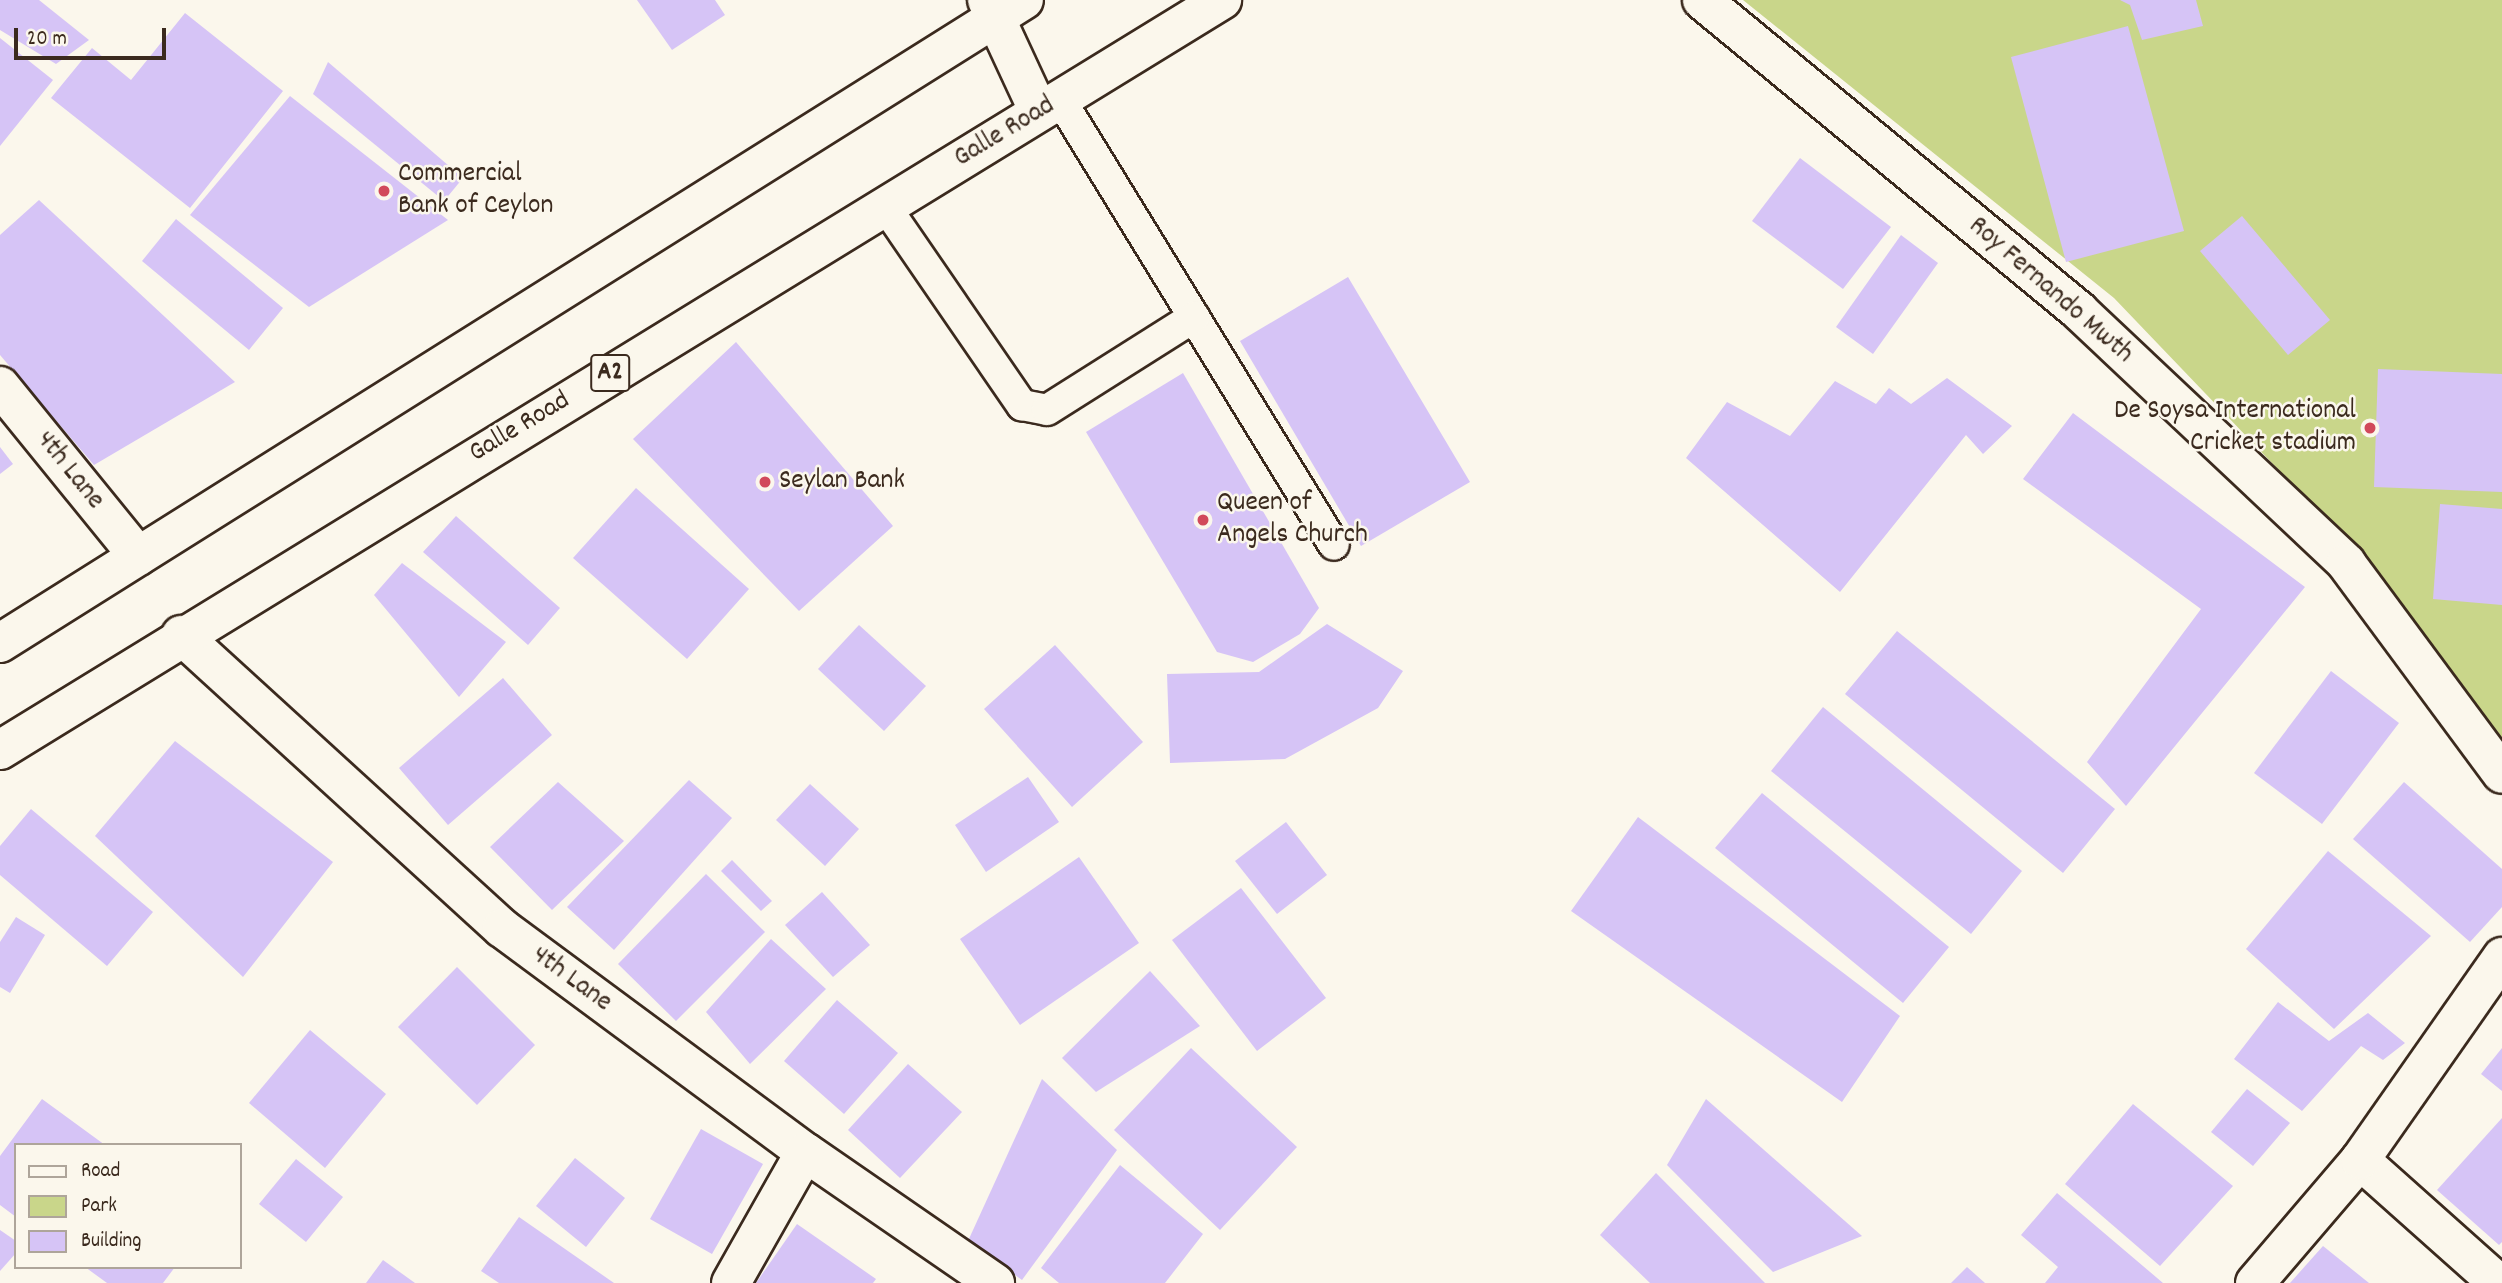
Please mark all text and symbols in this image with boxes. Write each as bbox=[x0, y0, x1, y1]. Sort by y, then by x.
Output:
scale bar bbox=[18, 14, 170, 58]
text: 20 m bbox=[27, 25, 67, 55]
street label: Galle Road bbox=[948, 90, 1062, 176]
place label: Commercial Bank of Ceylon bbox=[398, 158, 554, 224]
marker: Commercial Bank of Ceylon bbox=[376, 183, 392, 199]
street label: Roy Fernando Mwth bbox=[1961, 210, 2139, 372]
road number: A2 bbox=[589, 350, 631, 396]
street label: Galle Road bbox=[463, 385, 577, 471]
place label: De Soysa International Cricket stadium bbox=[2114, 395, 2356, 461]
marker: De Soysa International Cricket stadium bbox=[2362, 420, 2378, 436]
street label: 4th Lane bbox=[27, 425, 111, 517]
place label: Seylan Bank bbox=[779, 465, 905, 499]
marker: Seylan Bank bbox=[757, 474, 773, 490]
place label: Queen of Angels Church bbox=[1217, 487, 1368, 553]
marker: Queen of Angels Church bbox=[1195, 512, 1211, 528]
street label: 4th Lane bbox=[524, 940, 618, 1020]
legend bbox=[14, 1143, 242, 1269]
text: Road bbox=[81, 1157, 120, 1187]
text: Park bbox=[81, 1192, 117, 1222]
text: Building bbox=[81, 1227, 141, 1257]

